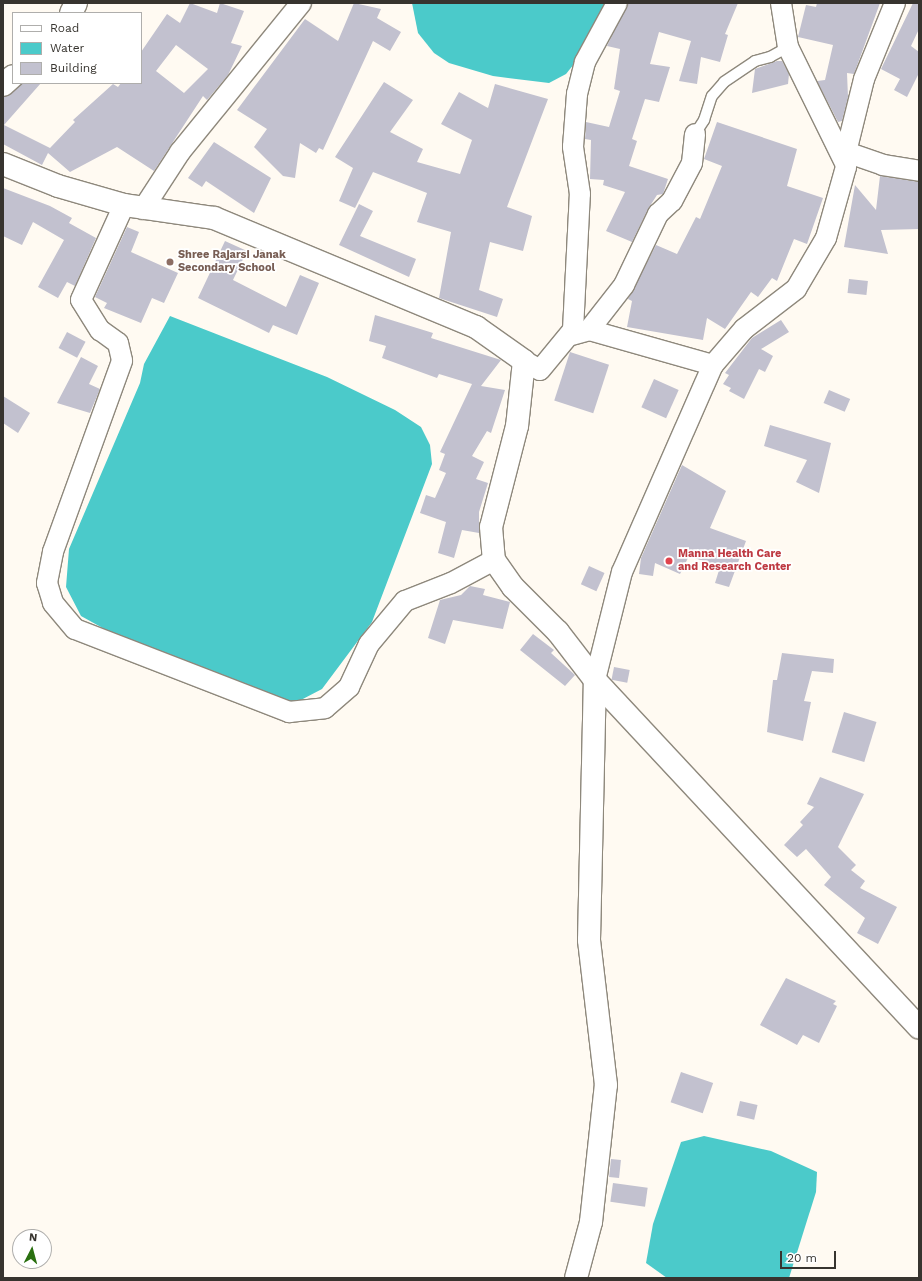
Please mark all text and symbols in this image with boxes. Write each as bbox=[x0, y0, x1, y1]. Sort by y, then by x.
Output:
legend bbox=[12, 12, 142, 84]
text: Road bbox=[50, 21, 79, 35]
text: Water bbox=[50, 41, 84, 55]
text: Building bbox=[50, 61, 97, 75]
place label: Shree Rajarsi Janak Secondary School bbox=[178, 249, 286, 275]
marker: Shree Rajarsi Janak Secondary School bbox=[165, 257, 175, 267]
place label: Manna Health Care and Research Center bbox=[678, 548, 791, 574]
marker: Manna Health Care and Research Center bbox=[663, 555, 675, 567]
north arrow bbox=[12, 1229, 52, 1269]
text: N bbox=[28, 1231, 38, 1244]
scale bar bbox=[782, 1243, 838, 1269]
text: 20 m bbox=[787, 1251, 817, 1265]

